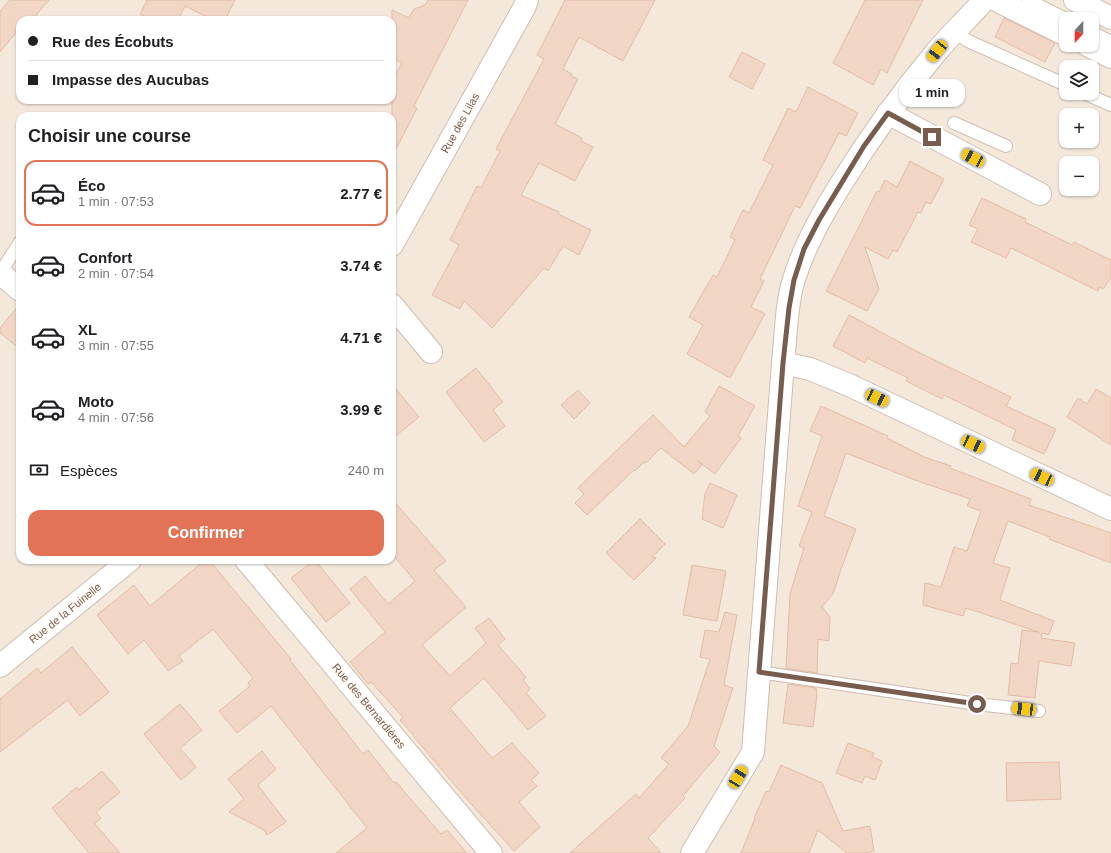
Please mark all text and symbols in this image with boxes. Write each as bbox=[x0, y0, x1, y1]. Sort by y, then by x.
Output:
north arrow bbox=[1059, 12, 1099, 52]
map controls bbox=[1059, 12, 1099, 196]
text: Rue des Écobuts bbox=[52, 33, 174, 50]
car bbox=[925, 38, 949, 64]
button: layers bbox=[1059, 60, 1099, 100]
text: Impasse des Aucubas bbox=[52, 71, 209, 88]
callout: 1 min bbox=[899, 79, 965, 107]
text: 1 min bbox=[915, 85, 949, 100]
street label: Rue des Lilas bbox=[439, 91, 482, 155]
button: + bbox=[1059, 108, 1099, 148]
text: Choisir une course bbox=[28, 126, 191, 146]
route end bbox=[923, 128, 941, 146]
car bbox=[960, 147, 986, 169]
button: − bbox=[1059, 156, 1099, 196]
icon: car bbox=[30, 175, 66, 211]
text: Éco bbox=[78, 177, 106, 194]
text: 2.77 € bbox=[340, 185, 382, 202]
text: 1 min · 07:53 bbox=[78, 194, 154, 209]
icon: car bbox=[30, 247, 66, 283]
text: Confort bbox=[78, 249, 132, 266]
text: 3.74 € bbox=[340, 257, 382, 274]
text: 2 min · 07:54 bbox=[78, 266, 154, 281]
icon: car bbox=[30, 319, 66, 355]
text: XL bbox=[78, 321, 97, 338]
text: 4.71 € bbox=[340, 329, 382, 346]
text: 3 min · 07:55 bbox=[78, 338, 154, 353]
car bbox=[864, 387, 890, 409]
icon: car bbox=[30, 391, 66, 427]
text: Moto bbox=[78, 393, 114, 410]
text: 3.99 € bbox=[340, 401, 382, 418]
text: 4 min · 07:56 bbox=[78, 410, 154, 425]
car bbox=[960, 433, 986, 455]
icon: cash bbox=[28, 459, 50, 481]
text: Espèces bbox=[60, 462, 118, 479]
text: 240 m bbox=[348, 463, 384, 478]
car bbox=[1029, 466, 1055, 488]
button: Confirmer bbox=[28, 510, 384, 556]
street label: Rue de la Fuinelle bbox=[27, 580, 103, 646]
street label: Rue des Bernardières bbox=[330, 661, 408, 751]
route start bbox=[968, 695, 986, 713]
car bbox=[1011, 702, 1037, 716]
car bbox=[727, 764, 749, 790]

